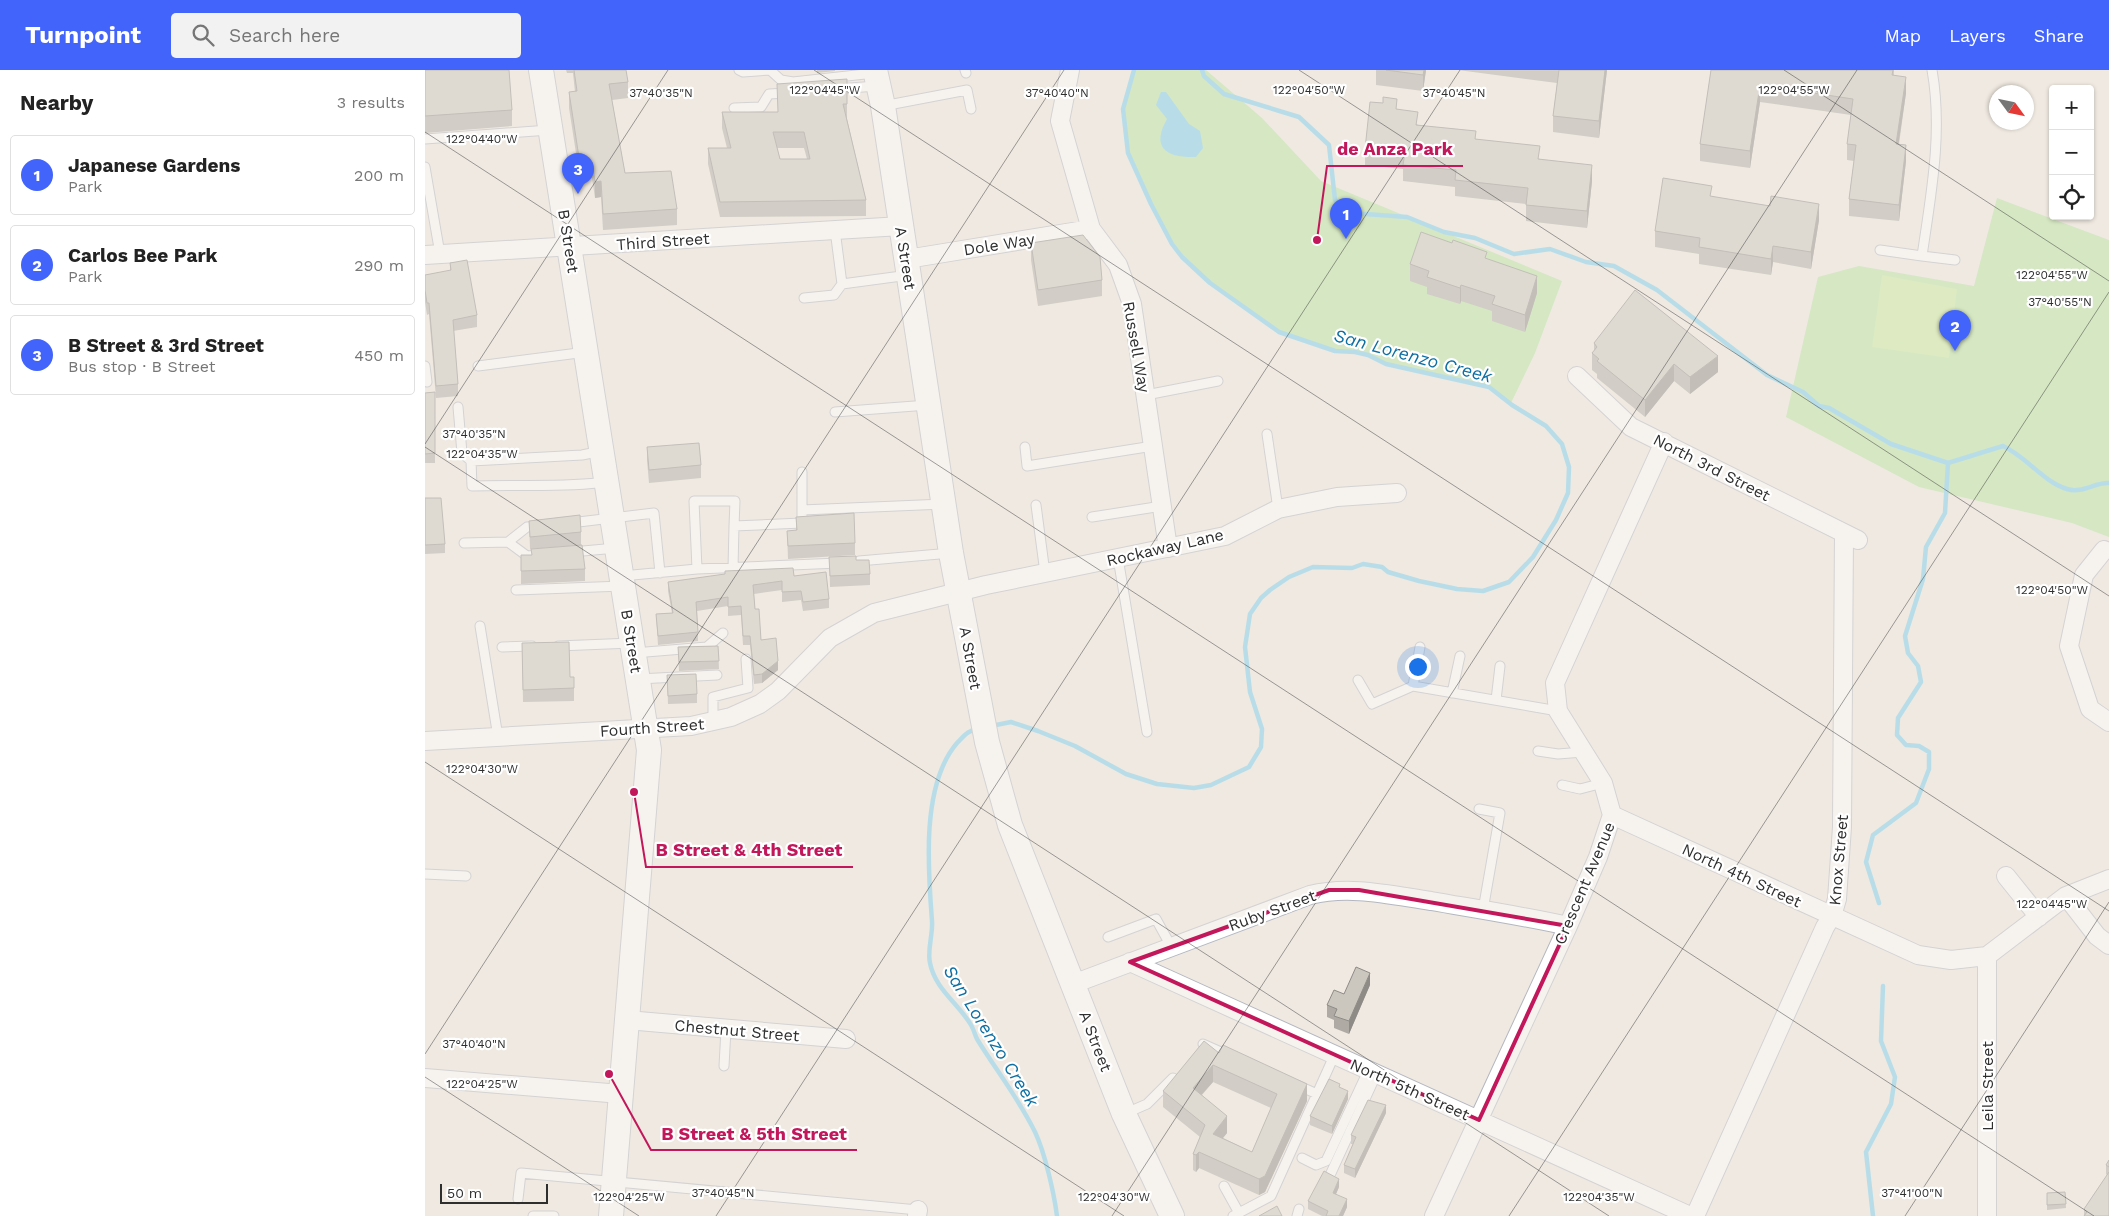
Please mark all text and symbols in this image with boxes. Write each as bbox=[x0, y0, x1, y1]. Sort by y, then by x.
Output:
search box bbox=[171, 13, 521, 58]
text: Turnpoint bbox=[25, 21, 141, 49]
icon: search bbox=[189, 21, 217, 49]
text: Search here bbox=[229, 24, 340, 47]
text: Map bbox=[1884, 25, 1921, 46]
text: Layers bbox=[1949, 25, 2006, 46]
text: Share bbox=[2034, 25, 2084, 46]
text: 122°04'45"W bbox=[790, 83, 861, 97]
text: 122°04'50"W bbox=[1273, 83, 1345, 97]
text: 122°04'55"W bbox=[1758, 83, 1830, 97]
north arrow bbox=[1989, 85, 2034, 130]
map controls bbox=[2049, 85, 2094, 220]
button: + bbox=[2049, 85, 2094, 130]
text: 37°40'35"N bbox=[629, 86, 693, 100]
text: 37°40'40"N bbox=[1025, 86, 1089, 100]
text: 37°40'45"N bbox=[1423, 86, 1485, 100]
text: Nearby bbox=[20, 90, 93, 115]
text: 3 results bbox=[337, 93, 405, 112]
button: − bbox=[2049, 130, 2094, 175]
text: 122°04'40"W bbox=[446, 132, 518, 146]
callout: de Anza Park bbox=[1327, 133, 1463, 166]
text: de Anza Park bbox=[1337, 138, 1454, 159]
pin: 3 bbox=[562, 153, 594, 194]
text: Japanese Gardens bbox=[68, 154, 240, 177]
text: 1 bbox=[34, 166, 40, 185]
text: 200 m bbox=[354, 166, 404, 185]
button: locate bbox=[2049, 175, 2094, 220]
text: Park bbox=[68, 177, 102, 196]
pin: 1 bbox=[1330, 198, 1362, 239]
street label: B Street bbox=[554, 208, 583, 274]
street label: A Street bbox=[891, 225, 920, 291]
street label: Third Street bbox=[616, 229, 711, 254]
street label: Dole Way bbox=[962, 229, 1037, 260]
text: Carlos Bee Park bbox=[68, 244, 217, 267]
text: 2 bbox=[32, 256, 42, 275]
text: 290 m bbox=[354, 256, 404, 275]
text: Park bbox=[68, 267, 102, 286]
text: 122°04'55"W bbox=[2016, 268, 2088, 282]
text: 37°40'55"N bbox=[2028, 295, 2092, 309]
street label: Russell Way bbox=[1119, 300, 1154, 395]
pin: 2 bbox=[1939, 310, 1971, 351]
water label: San Lorenzo Creek bbox=[1332, 324, 1496, 387]
text: B Street & 3rd Street bbox=[68, 334, 264, 357]
text: 3 bbox=[32, 346, 42, 365]
text: 450 m bbox=[354, 346, 404, 365]
text: Bus stop · B Street bbox=[68, 357, 216, 376]
text: 37°40'35"N bbox=[442, 427, 506, 441]
street label: North 3rd Street bbox=[1650, 430, 1774, 505]
text: 122°04'35"W bbox=[446, 447, 518, 461]
street label: Rockaway Lane bbox=[1105, 525, 1226, 570]
text: 122°04'50"W bbox=[2016, 583, 2088, 597]
street label: B Street bbox=[617, 608, 646, 674]
street label: A Street bbox=[956, 625, 985, 691]
your location bbox=[1405, 654, 1431, 680]
street label: Fourth Street bbox=[599, 714, 705, 741]
text: 122°04'30"W bbox=[446, 762, 518, 776]
street label: Knox Street bbox=[1825, 813, 1852, 906]
street label: Crescent Avenue bbox=[1550, 819, 1619, 947]
callout: B Street & 4th Street bbox=[646, 834, 853, 867]
text: B Street & 4th Street bbox=[656, 839, 843, 860]
street label: North 4th Street bbox=[1679, 840, 1805, 912]
street label: Ruby Street bbox=[1226, 886, 1319, 935]
text: 122°04'45"W bbox=[2017, 897, 2088, 911]
water label: San Lorenzo Creek bbox=[939, 961, 1044, 1111]
street label: A Street bbox=[1075, 1008, 1116, 1075]
street label: Chestnut Street bbox=[674, 1016, 801, 1045]
text: 37°40'40"N bbox=[442, 1037, 506, 1051]
street label: Leila Street bbox=[1978, 1041, 1997, 1131]
street label: North 5th Street bbox=[1347, 1055, 1473, 1124]
text: 122°04'25"W bbox=[446, 1077, 518, 1091]
callout: B Street & 5th Street bbox=[651, 1117, 857, 1150]
text: B Street & 5th Street bbox=[661, 1123, 847, 1144]
scale bar bbox=[440, 1181, 547, 1204]
text: 50 m bbox=[447, 1185, 482, 1201]
text: 37°40'45"N bbox=[692, 1186, 754, 1200]
text: 37°41'00"N bbox=[1881, 1186, 1943, 1200]
text: 122°04'25"W bbox=[593, 1190, 665, 1204]
text: 122°04'30"W bbox=[1078, 1190, 1150, 1204]
text: 122°04'35"W bbox=[1563, 1190, 1635, 1204]

